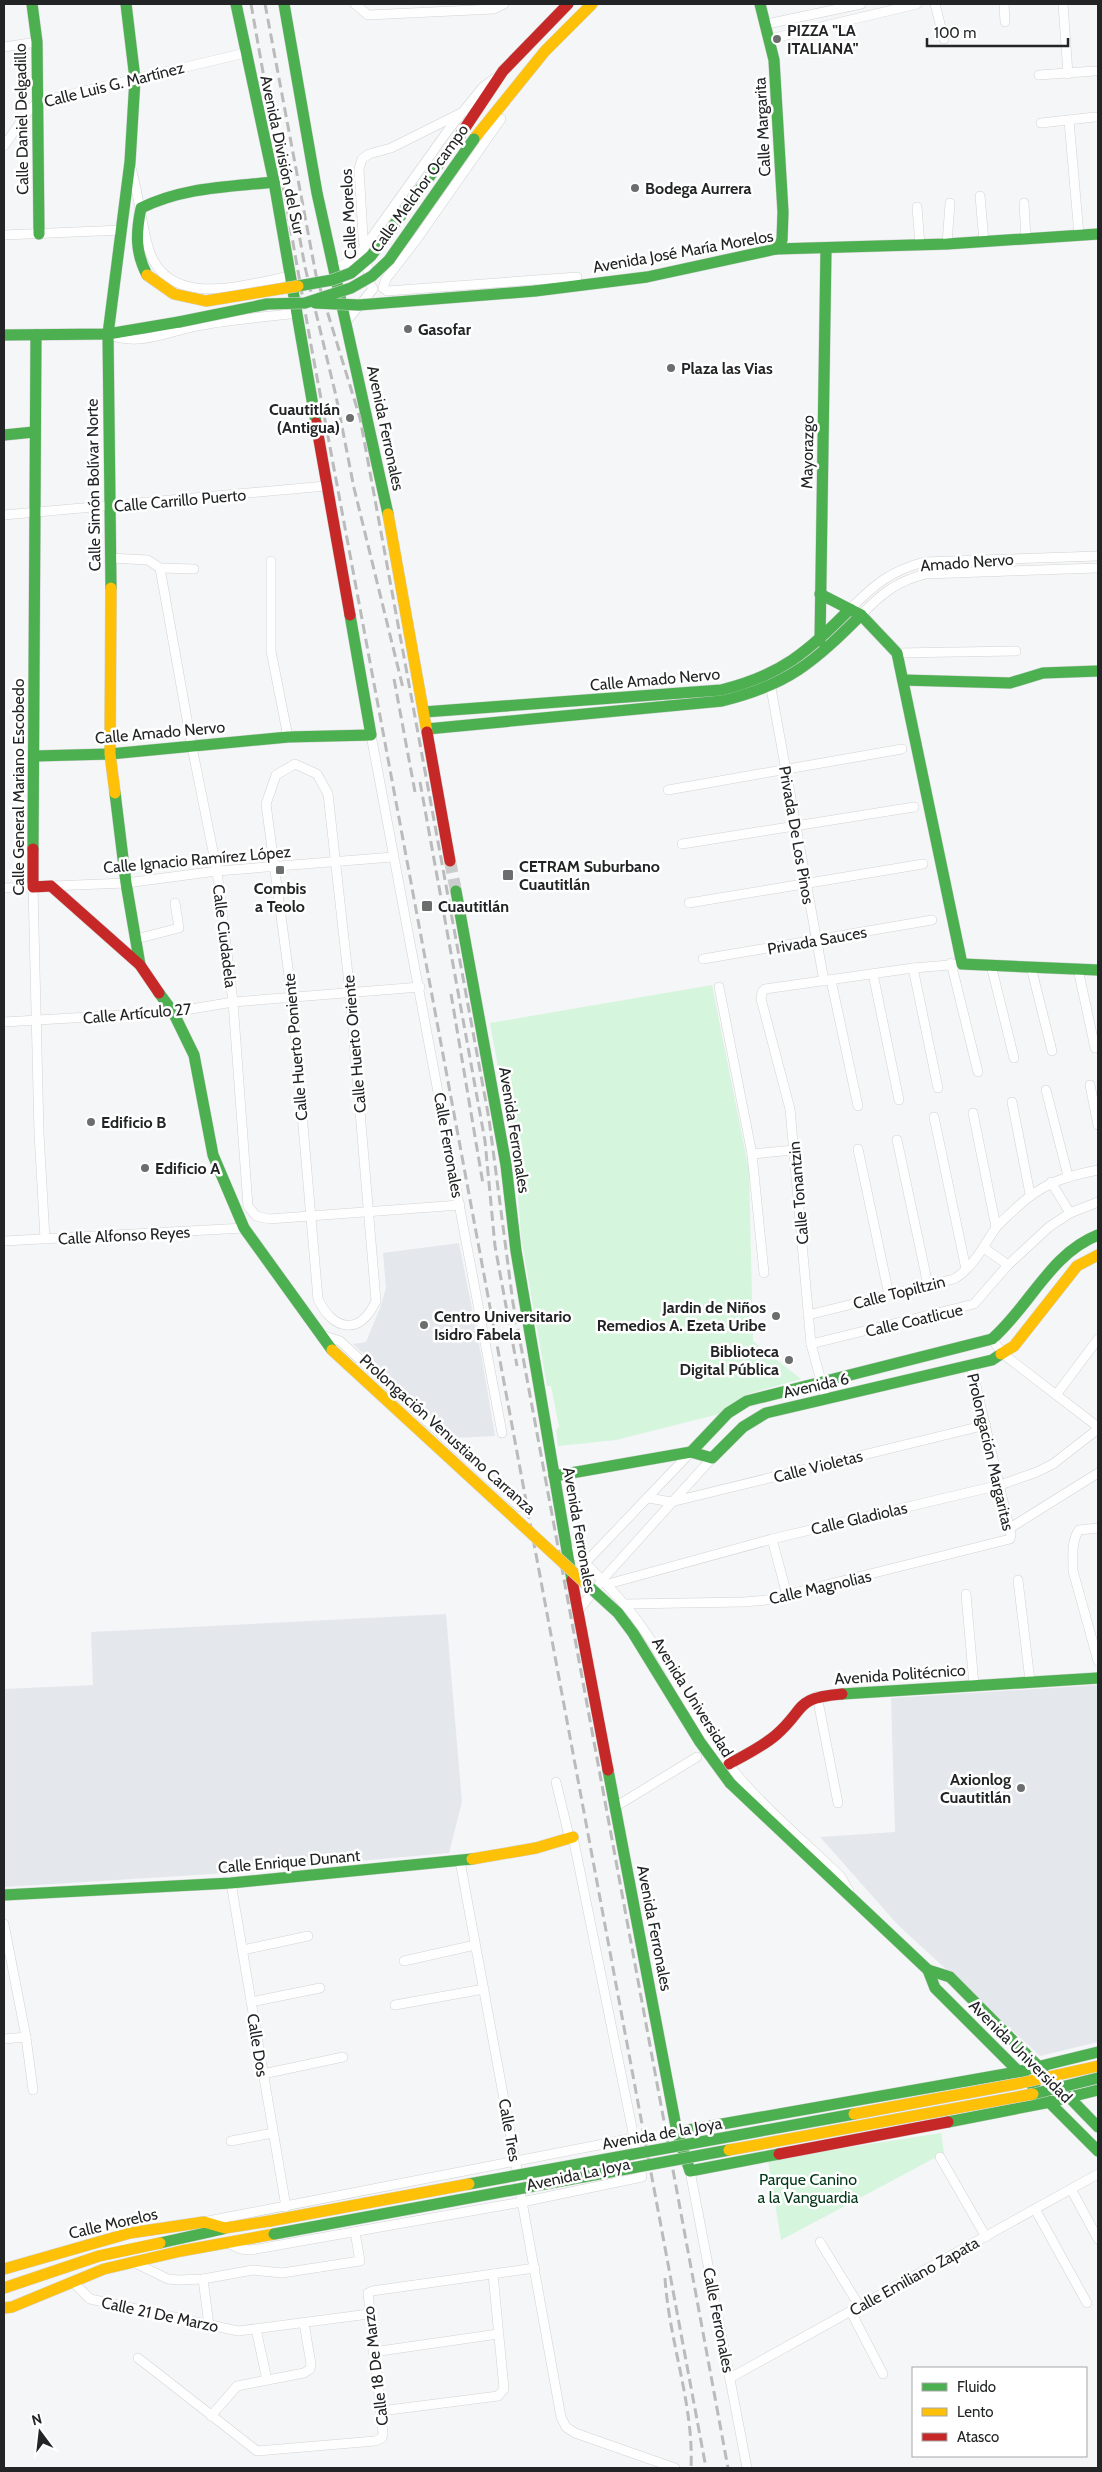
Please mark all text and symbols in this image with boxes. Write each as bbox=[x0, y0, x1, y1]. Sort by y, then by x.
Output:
scale bar bbox=[927, 15, 1068, 47]
place label: PIZZA "LA ITALIANA" bbox=[787, 21, 859, 58]
text: 100 m bbox=[934, 24, 976, 42]
marker: PIZZA "LA ITALIANA" bbox=[771, 33, 783, 45]
street label: Calle Daniel Delgadillo bbox=[11, 43, 32, 195]
street label: Calle Luis G. Martínez bbox=[42, 58, 186, 111]
street label: Avenida División del Sur bbox=[256, 74, 309, 237]
street label: Calle Margarita bbox=[750, 76, 775, 177]
street label: Calle Melchor Ocampo bbox=[367, 120, 472, 256]
street label: Calle Morelos bbox=[337, 168, 360, 260]
place label: Bodega Aurrera bbox=[645, 179, 752, 198]
marker: Bodega Aurrera bbox=[629, 182, 641, 194]
street label: Avenida José María Morelos bbox=[591, 226, 775, 277]
place label: Gasofar bbox=[418, 320, 472, 339]
marker: Gasofar bbox=[402, 323, 414, 335]
place label: Plaza las Vias bbox=[681, 359, 773, 378]
marker: Plaza las Vias bbox=[665, 362, 677, 374]
street label: Avenida Ferronales bbox=[363, 364, 408, 493]
street label: Calle Simón Bolívar Norte bbox=[82, 398, 105, 572]
place label: Cuautitlán (Antigua) bbox=[269, 400, 340, 437]
marker: Cuautitlán (Antigua) bbox=[344, 412, 356, 424]
street label: Mayorazgo bbox=[797, 415, 818, 489]
street label: Calle Carrillo Puerto bbox=[113, 485, 247, 516]
street label: Amado Nervo bbox=[920, 550, 1015, 575]
street label: Calle Amado Nervo bbox=[589, 664, 721, 695]
street label: Calle General Mariano Escobedo bbox=[9, 678, 28, 895]
street label: Calle Amado Nervo bbox=[94, 717, 226, 748]
street label: Privada De Los Pinos bbox=[775, 764, 818, 906]
street label: Calle Ignacio Ramírez López bbox=[102, 842, 292, 877]
place label: CETRAM Suburbano Cuautitlán bbox=[519, 857, 660, 894]
marker: Combis a Teolo bbox=[274, 864, 286, 876]
marker: CETRAM Suburbano Cuautitlán bbox=[501, 868, 515, 882]
place label: Combis a Teolo bbox=[254, 879, 306, 916]
street label: Calle Ciudadela bbox=[209, 883, 240, 989]
place label: Cuautitlán bbox=[438, 897, 509, 916]
marker: Cuautitlán bbox=[420, 899, 434, 913]
street label: Privada Sauces bbox=[766, 922, 869, 959]
street label: Calle Huerto Poniente bbox=[280, 972, 311, 1121]
street label: Calle Huerto Oriente bbox=[339, 974, 370, 1114]
street label: Calle Artículo 27 bbox=[82, 999, 192, 1028]
street label: Avenida Ferronales bbox=[495, 1066, 534, 1195]
street label: Calle Ferronales bbox=[430, 1091, 467, 1200]
place label: Edificio B bbox=[101, 1113, 166, 1132]
marker: Edificio B bbox=[85, 1116, 97, 1128]
street label: Calle Tonantzin bbox=[785, 1140, 812, 1245]
place label: Edificio A bbox=[155, 1159, 220, 1178]
marker: Edificio A bbox=[139, 1162, 151, 1174]
street label: Calle Alfonso Reyes bbox=[57, 1223, 191, 1248]
street label: Calle Topiltzin bbox=[851, 1272, 947, 1313]
place label: Jardin de Niños Remedios A. Ezeta Uribe bbox=[597, 1298, 766, 1335]
street label: Calle Coatlicue bbox=[864, 1300, 965, 1341]
place label: Centro Universitario Isidro Fabela bbox=[434, 1307, 571, 1344]
marker: Jardin de Niños Remedios A. Ezeta Uribe bbox=[770, 1310, 782, 1322]
marker: Centro Universitario Isidro Fabela bbox=[418, 1319, 430, 1331]
place label: Biblioteca Digital Pública bbox=[680, 1342, 779, 1379]
street label: Prolongación Venustiano Carranza bbox=[356, 1350, 540, 1519]
marker: Biblioteca Digital Pública bbox=[783, 1354, 795, 1366]
street label: Avenida 6 bbox=[781, 1369, 851, 1402]
street label: Prolongación Margaritas bbox=[963, 1371, 1018, 1533]
street label: Calle Violetas bbox=[772, 1446, 865, 1487]
street label: Avenida Ferronales bbox=[559, 1466, 600, 1595]
street label: Calle Gladiolas bbox=[809, 1498, 909, 1539]
street label: Calle Magnolias bbox=[767, 1566, 874, 1609]
street label: Avenida Universidad bbox=[648, 1634, 737, 1761]
street label: Avenida Politécnico bbox=[834, 1660, 967, 1689]
place label: Axionlog Cuautitlán bbox=[940, 1770, 1011, 1807]
marker: Axionlog Cuautitlán bbox=[1015, 1782, 1027, 1794]
street label: Calle Enrique Dunant bbox=[217, 1846, 362, 1877]
street label: Avenida Ferronales bbox=[633, 1864, 676, 1993]
street label: Avenida Universidad bbox=[965, 1996, 1076, 2107]
street label: Calle Dos bbox=[243, 2012, 272, 2078]
street label: Calle Tres bbox=[495, 2097, 524, 2163]
street label: Avenida de la Joya bbox=[601, 2114, 724, 2153]
street label: Avenida La Joya bbox=[525, 2154, 632, 2195]
park label: Parque Canino a la Vanguardia bbox=[758, 2170, 859, 2207]
street label: Calle Morelos bbox=[67, 2204, 160, 2243]
street label: Calle Emiliano Zapata bbox=[846, 2233, 983, 2320]
street label: Calle Ferronales bbox=[699, 2266, 738, 2375]
street label: Calle 21 De Marzo bbox=[100, 2293, 220, 2336]
street label: Calle 18 De Marzo bbox=[359, 2305, 392, 2427]
legend bbox=[912, 2367, 1087, 2457]
text: Fluido bbox=[957, 2378, 996, 2396]
text: Lento bbox=[957, 2403, 994, 2421]
north arrow bbox=[15, 2407, 65, 2457]
text: N bbox=[30, 2409, 44, 2429]
text: Atasco bbox=[957, 2428, 999, 2446]

